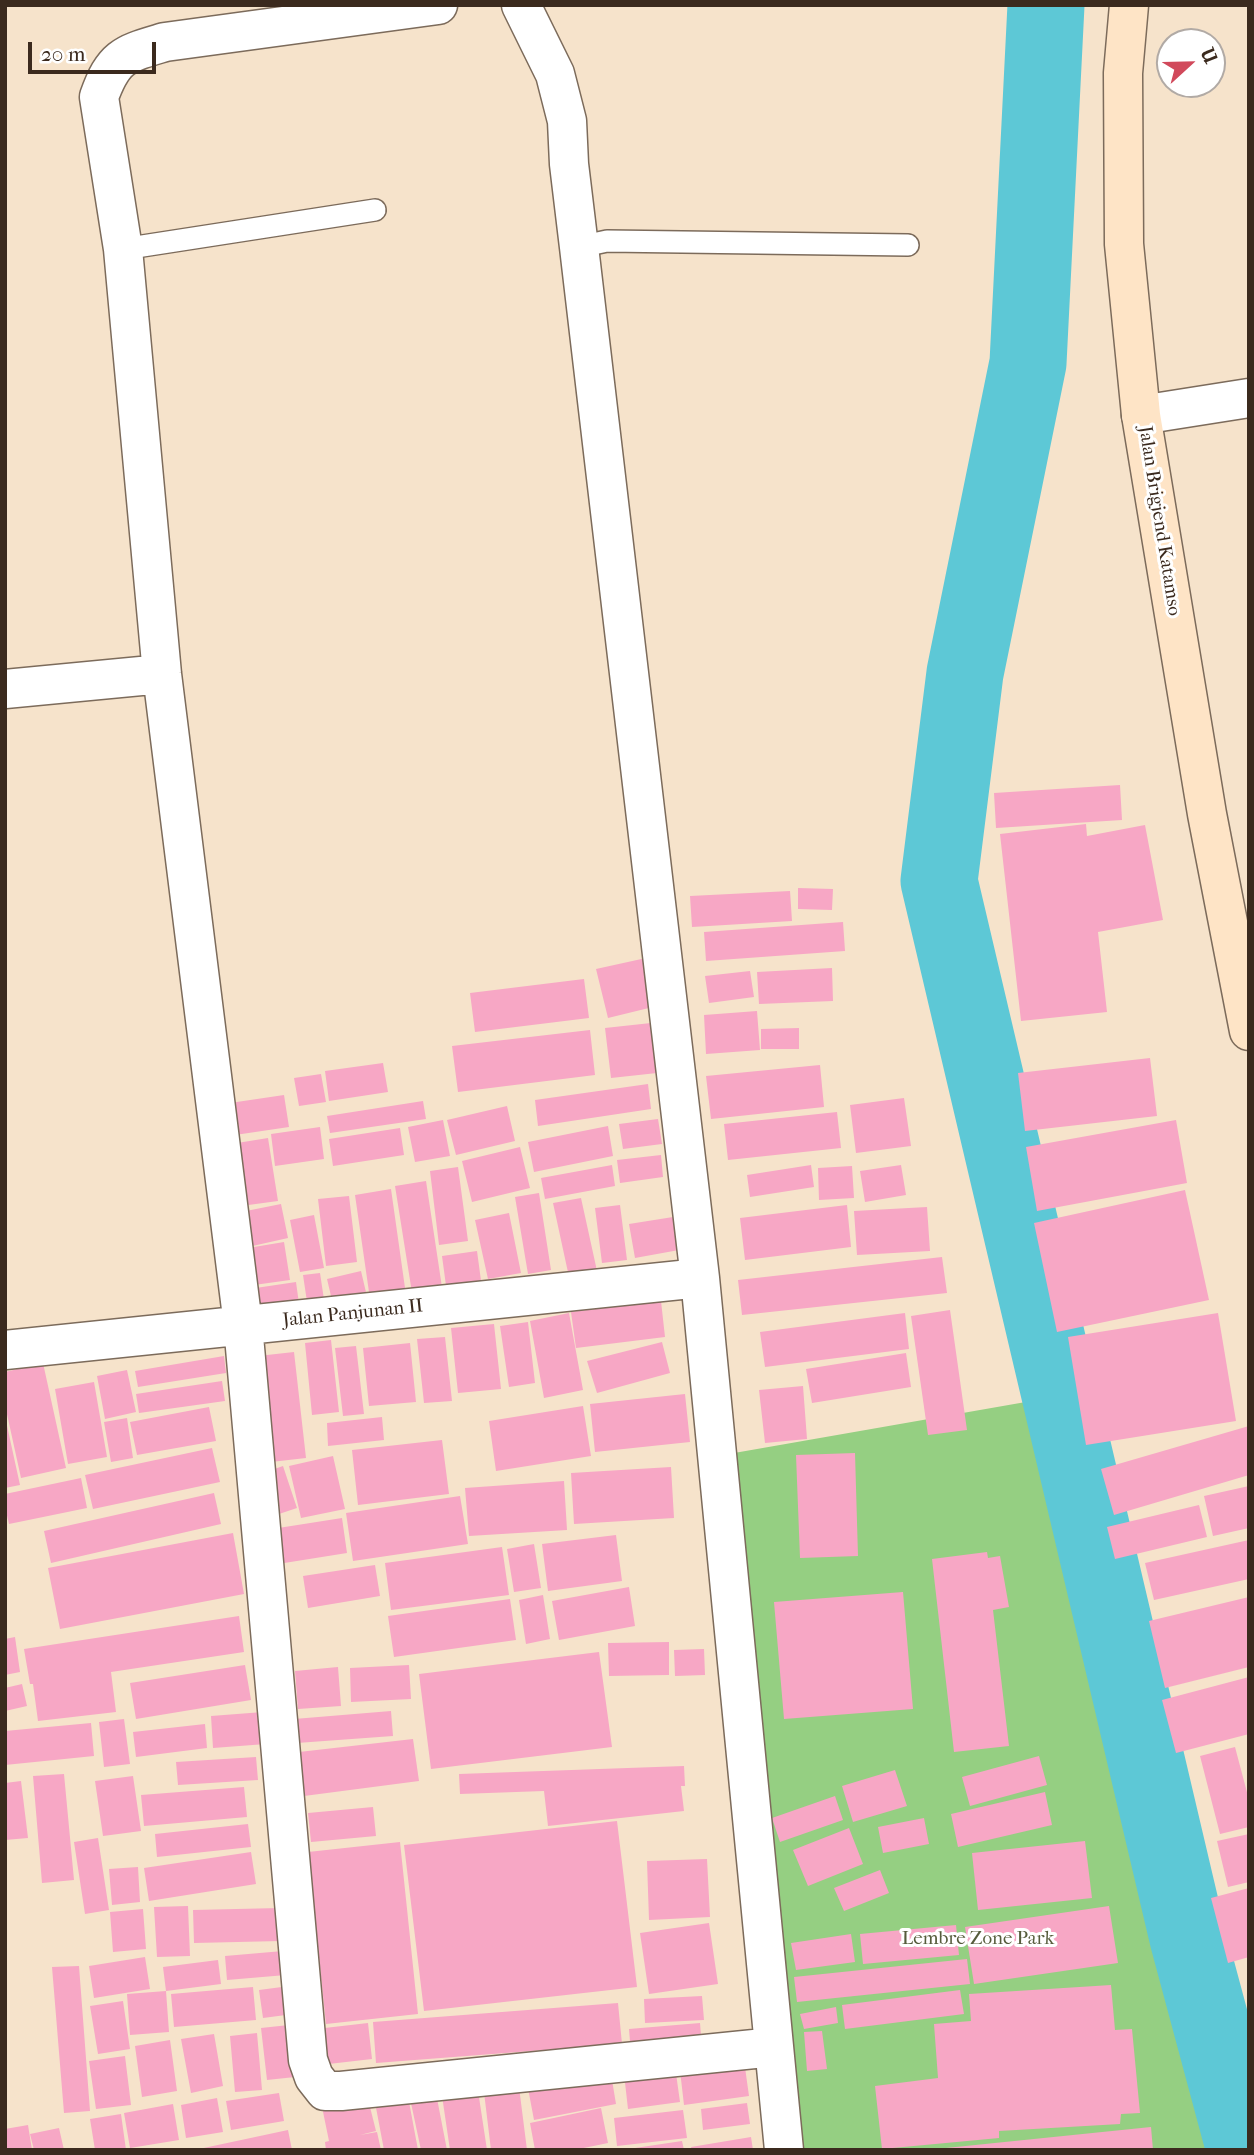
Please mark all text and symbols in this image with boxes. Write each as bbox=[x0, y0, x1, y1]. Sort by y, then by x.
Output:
scale bar bbox=[32, 28, 159, 72]
north arrow bbox=[1156, 28, 1226, 98]
text: 20 m bbox=[41, 42, 85, 66]
text: U bbox=[1196, 45, 1222, 67]
street label: Jalan Brigjend Katamso bbox=[1133, 425, 1185, 617]
street label: Jalan Panjunan II bbox=[282, 1295, 424, 1333]
park label: Lembre Zone Park bbox=[902, 1928, 1054, 1950]

